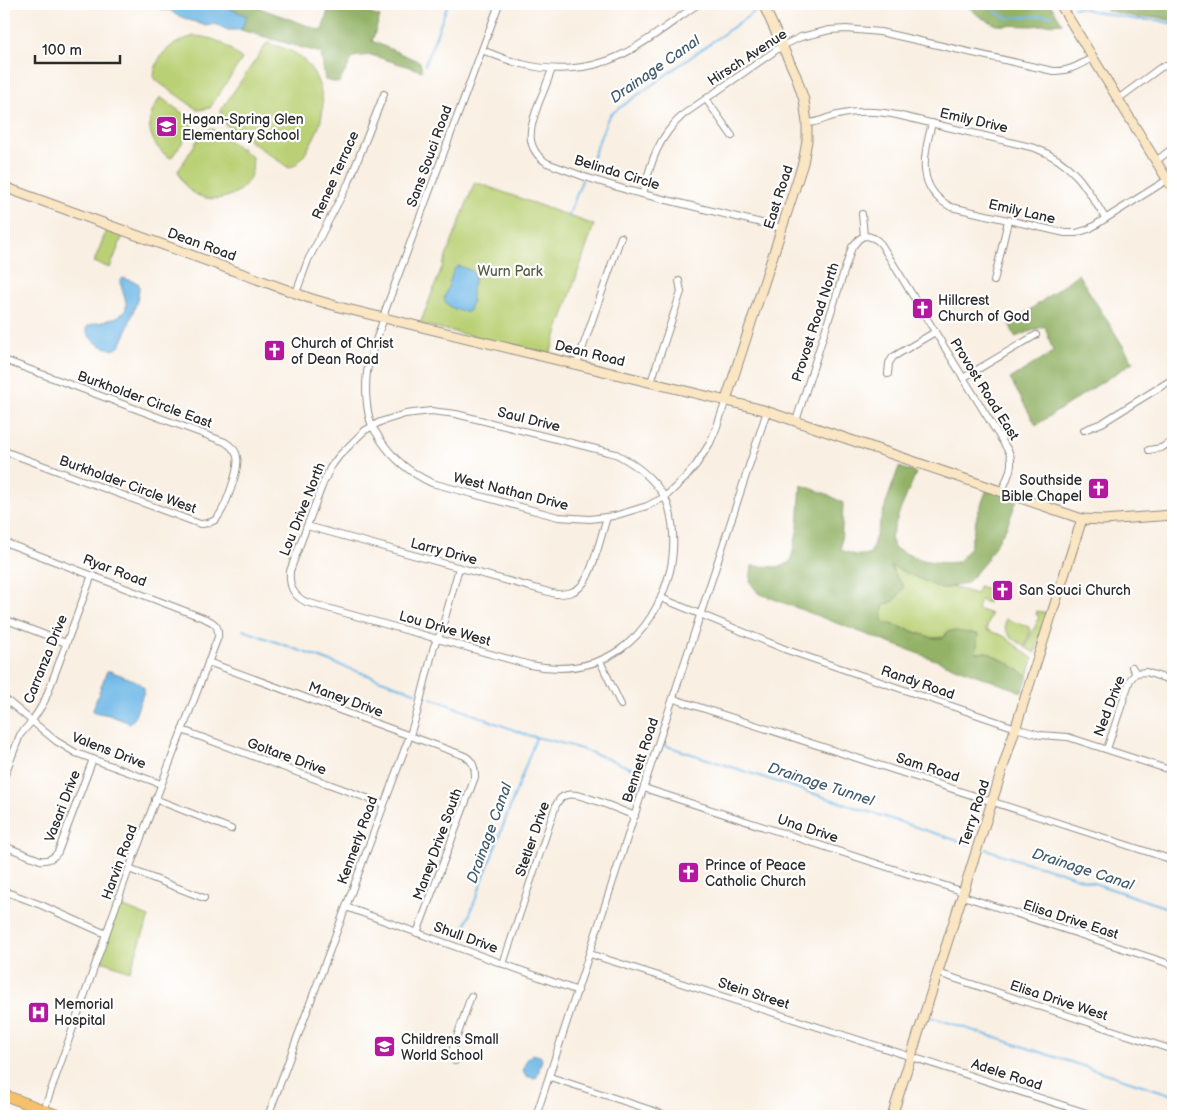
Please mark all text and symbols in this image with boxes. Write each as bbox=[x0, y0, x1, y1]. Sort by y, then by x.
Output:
street label: Hirsch Avenue bbox=[704, 25, 790, 89]
water label: Drainage Canal bbox=[607, 31, 704, 107]
scale bar bbox=[35, 32, 120, 64]
text: 100 m bbox=[42, 41, 82, 60]
street label: Sans Souci Road bbox=[403, 103, 456, 209]
street label: Emily Drive bbox=[938, 104, 1010, 137]
place label: Hogan-Spring Glen Elementary School bbox=[182, 111, 304, 144]
school or university icon: Hogan-Spring Glen Elementary School bbox=[154, 115, 178, 139]
street label: Renee Terrace bbox=[308, 128, 363, 222]
street label: Belinda Circle bbox=[572, 151, 662, 194]
street label: East Road bbox=[760, 163, 797, 231]
street label: Emily Lane bbox=[987, 196, 1057, 227]
street label: Dean Road bbox=[165, 224, 238, 265]
street label: Provost Road North bbox=[788, 260, 843, 384]
park label: Wurn Park bbox=[477, 263, 543, 280]
place label: Hillcrest Church of God bbox=[938, 292, 1030, 325]
church icon: Hillcrest Church of God bbox=[910, 296, 934, 320]
place label: Church of Christ of Dean Road bbox=[291, 335, 394, 368]
street label: Provost Road East bbox=[946, 335, 1023, 444]
street label: Dean Road bbox=[553, 337, 627, 370]
church icon: Church of Christ of Dean Road bbox=[263, 339, 287, 363]
street label: Burkholder Circle East bbox=[75, 367, 215, 432]
street label: Saul Drive bbox=[496, 403, 562, 435]
street label: Burkholder Circle West bbox=[57, 452, 199, 517]
street label: Lou Drive North bbox=[276, 460, 329, 558]
street label: West Nathan Drive bbox=[451, 469, 570, 514]
place label: Southside Bible Chapel bbox=[1001, 472, 1082, 505]
church icon: Southside Bible Chapel bbox=[1086, 476, 1110, 500]
street label: Larry Drive bbox=[409, 534, 479, 569]
street label: Ryar Road bbox=[81, 551, 149, 590]
church icon: San Souci Church bbox=[991, 578, 1015, 602]
place label: San Souci Church bbox=[1019, 582, 1131, 599]
street label: Lou Drive West bbox=[397, 607, 493, 650]
street label: Carranza Drive bbox=[20, 612, 71, 706]
street label: Randy Road bbox=[879, 662, 957, 703]
street label: Ned Drive bbox=[1090, 673, 1129, 739]
street label: Maney Drive bbox=[306, 678, 385, 721]
street label: Bennett Road bbox=[619, 716, 662, 805]
street label: Valens Drive bbox=[69, 728, 148, 772]
street label: Goltare Drive bbox=[245, 734, 329, 779]
street label: Sam Road bbox=[894, 749, 962, 786]
water label: Drainage Tunnel bbox=[765, 758, 877, 811]
street label: Vasari Drive bbox=[41, 768, 84, 844]
street label: Terry Road bbox=[956, 778, 993, 849]
water label: Drainage Canal bbox=[462, 780, 517, 886]
street label: Maney Drive South bbox=[409, 786, 466, 902]
street label: Kennerly Road bbox=[334, 794, 381, 887]
street label: Stetler Drive bbox=[512, 800, 553, 879]
street label: Una Drive bbox=[775, 811, 840, 846]
street label: Harvin Road bbox=[98, 822, 141, 902]
water label: Drainage Canal bbox=[1030, 844, 1137, 895]
place label: Prince of Peace Catholic Church bbox=[705, 857, 806, 890]
church icon: Prince of Peace Catholic Church bbox=[677, 861, 701, 885]
street label: Elisa Drive East bbox=[1021, 896, 1121, 943]
street label: Shull Drive bbox=[431, 918, 500, 957]
street label: Stein Street bbox=[716, 974, 792, 1013]
street label: Elisa Drive West bbox=[1008, 977, 1111, 1025]
place label: Memorial Hospital bbox=[54, 996, 113, 1029]
hospital icon: Memorial Hospital bbox=[26, 1000, 50, 1024]
place label: Childrens Small World School bbox=[401, 1031, 499, 1064]
school or university icon: Childrens Small World School bbox=[373, 1035, 397, 1059]
street label: Adele Road bbox=[969, 1055, 1044, 1094]

